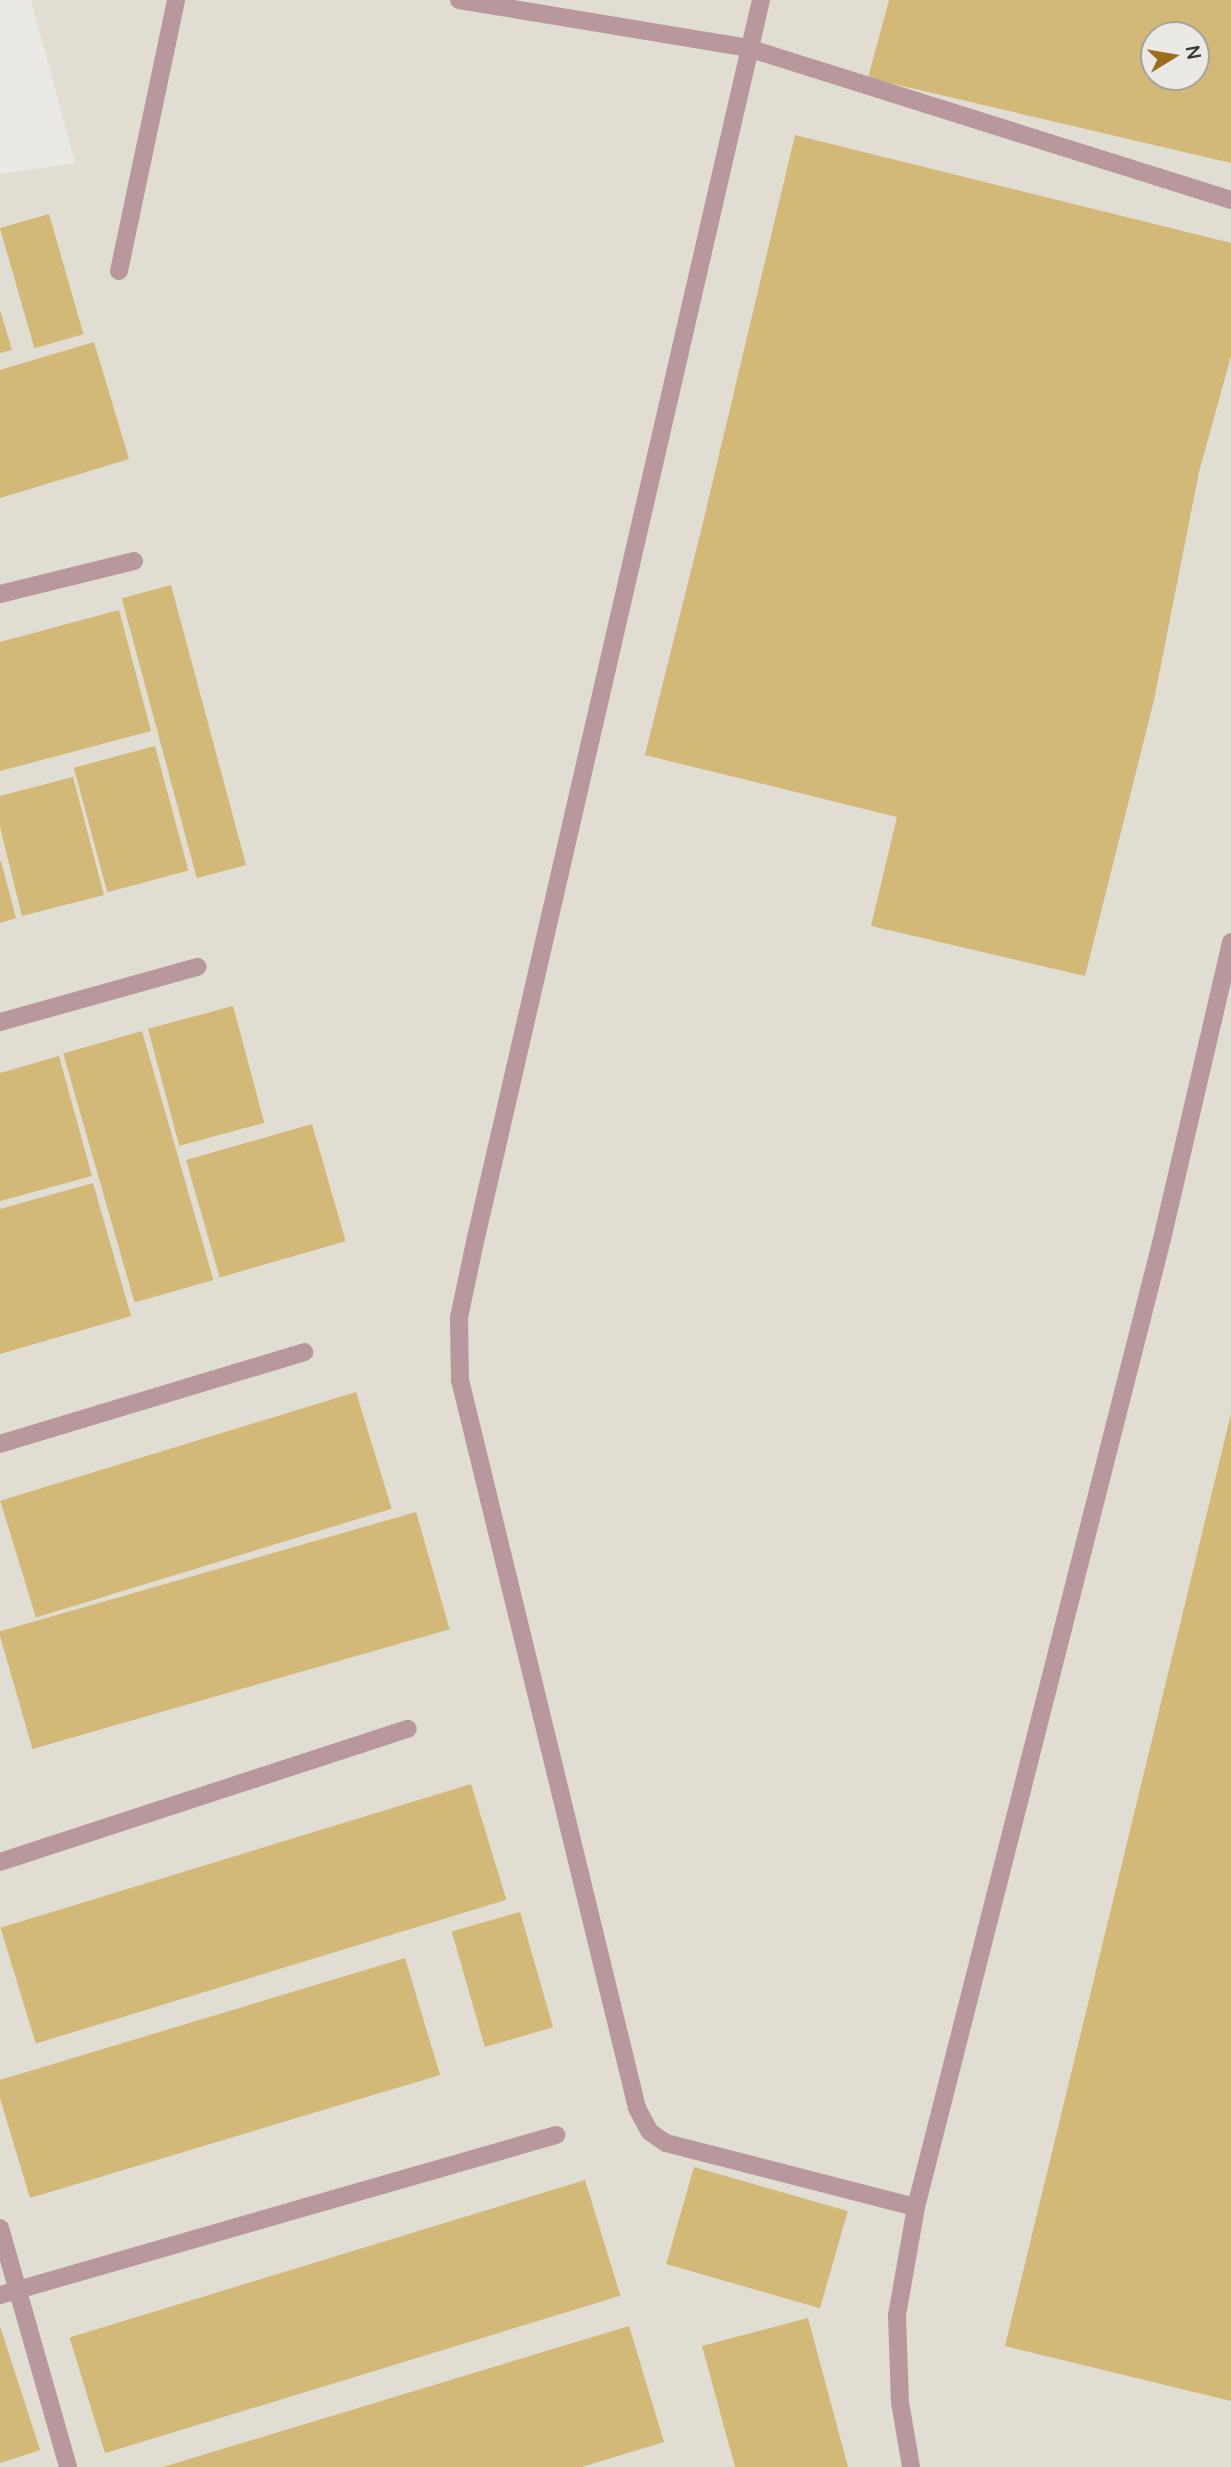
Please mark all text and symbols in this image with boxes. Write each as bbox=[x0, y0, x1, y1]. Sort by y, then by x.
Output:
north arrow bbox=[1140, 21, 1210, 91]
text: N bbox=[1180, 43, 1208, 62]

